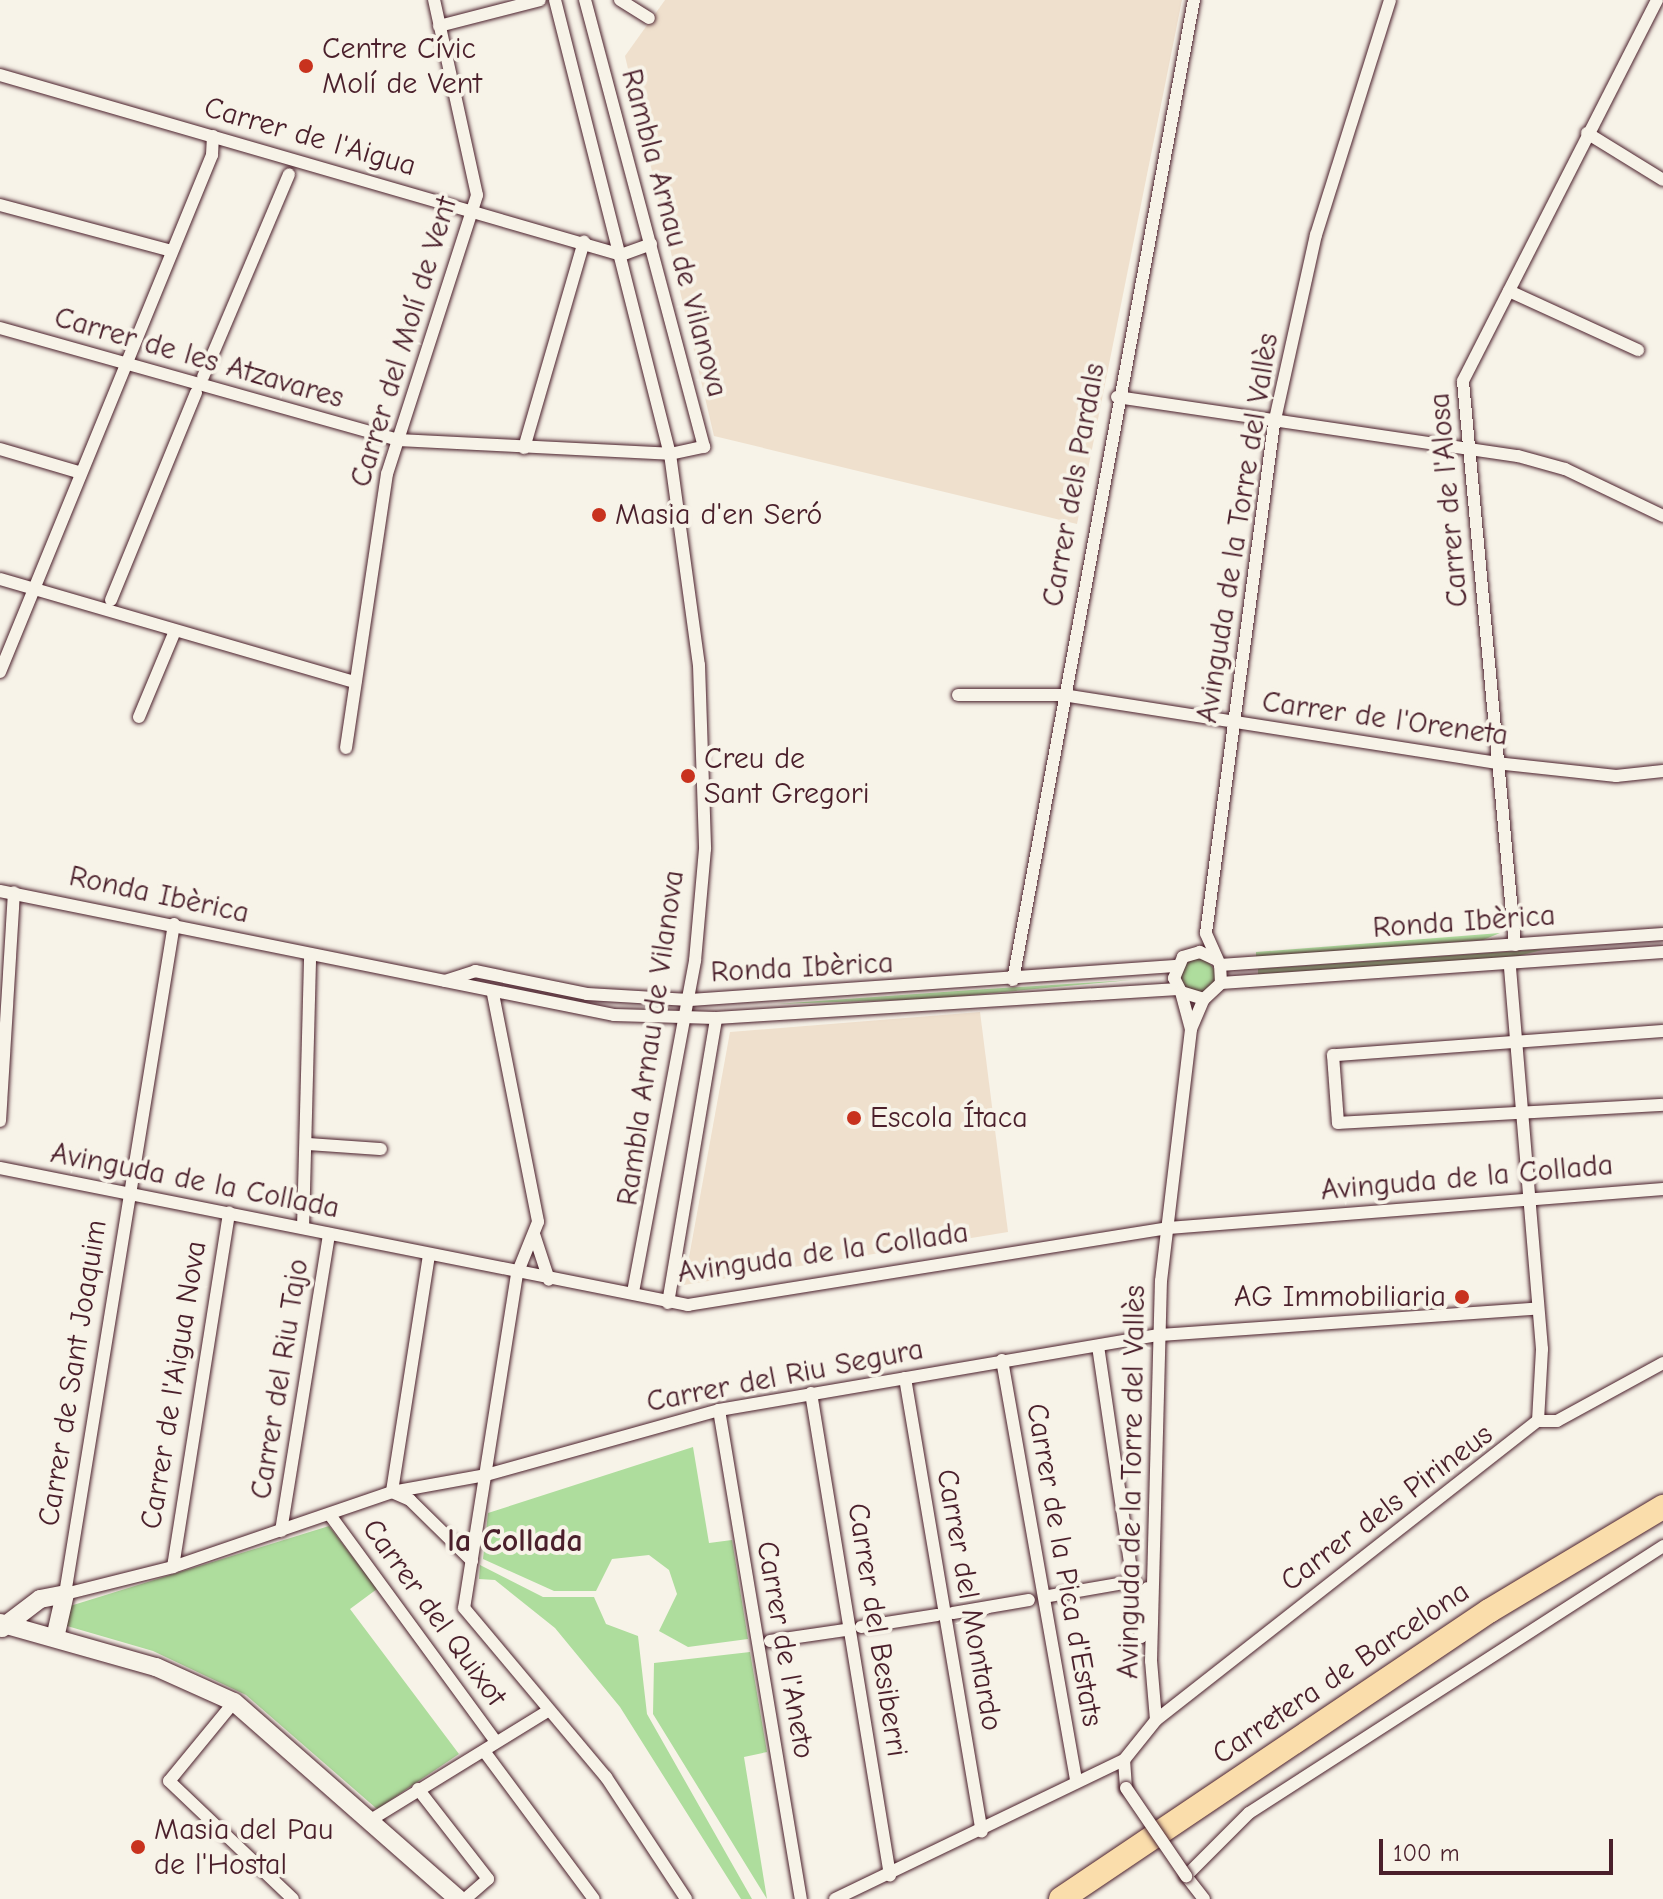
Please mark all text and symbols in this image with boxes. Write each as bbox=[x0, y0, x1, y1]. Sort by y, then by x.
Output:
place label: Centre Cívic Molí de Vent bbox=[322, 31, 482, 102]
marker: Centre Cívic Molí de Vent bbox=[297, 57, 315, 75]
street label: Rambla Arnau de Vilanova bbox=[613, 65, 735, 401]
street label: Carrer de l'Aigua bbox=[200, 90, 420, 184]
street label: Carrer del Molí de Vent bbox=[343, 193, 465, 491]
street label: Carrer de les Atzavares bbox=[50, 299, 348, 417]
street label: Avinguda de la Torre del Vallès bbox=[1189, 331, 1287, 725]
street label: Carrer dels Pardals bbox=[1035, 360, 1113, 610]
street label: Carrer de l'Alosa bbox=[1422, 391, 1476, 609]
place label: Masia d'en Seró bbox=[615, 497, 822, 533]
marker: Masia d'en Seró bbox=[590, 506, 608, 524]
street label: Carrer de l'Oreneta bbox=[1260, 684, 1510, 754]
place label: Creu de Sant Gregori bbox=[704, 741, 870, 812]
marker: Creu de Sant Gregori bbox=[679, 767, 697, 785]
street label: Ronda Ibèrica bbox=[66, 858, 252, 932]
street label: Rambla Arnau de Vilanova bbox=[610, 868, 692, 1208]
street label: Ronda Ibèrica bbox=[1372, 898, 1556, 946]
street label: Ronda Ibèrica bbox=[710, 945, 894, 991]
place label: Escola Ítaca bbox=[870, 1100, 1028, 1136]
marker: Escola Ítaca bbox=[845, 1109, 863, 1127]
street label: Avinguda de la Collada bbox=[48, 1135, 342, 1227]
street label: Avinguda de la Collada bbox=[1319, 1147, 1615, 1209]
street label: Avinguda de la Collada bbox=[675, 1215, 971, 1291]
street label: Carrer de Sant Joaquim bbox=[31, 1217, 115, 1529]
street label: Carrer de l'Aigua Nova bbox=[133, 1238, 215, 1532]
street label: Carrer del Riu Tajo bbox=[243, 1256, 317, 1502]
place label: AG Immobiliaria bbox=[1234, 1279, 1446, 1315]
street label: Avinguda de la Torre del Vallès bbox=[1111, 1285, 1153, 1679]
marker: AG Immobiliaria bbox=[1453, 1288, 1471, 1306]
street label: Carrer del Riu Segura bbox=[643, 1331, 927, 1421]
street label: Carrer de la Pica d'Estats bbox=[1018, 1401, 1110, 1729]
street label: Carrer dels Pirineus bbox=[1274, 1417, 1500, 1599]
street label: Carrer del Montardo bbox=[928, 1466, 1010, 1734]
street label: Carrer del Besiberri bbox=[839, 1501, 915, 1759]
street label: Carrer del Quixot bbox=[354, 1512, 514, 1714]
district label: la Collada bbox=[447, 1522, 583, 1560]
street label: Carrer de l'Aneto bbox=[748, 1538, 822, 1762]
street label: Carretera de Barcelona bbox=[1206, 1574, 1476, 1772]
place label: Masia del Pau de l'Hostal bbox=[154, 1812, 333, 1882]
scale bar bbox=[1383, 1823, 1617, 1873]
marker: Masia del Pau de l'Hostal bbox=[129, 1838, 147, 1856]
text: 100 m bbox=[1393, 1839, 1460, 1867]

